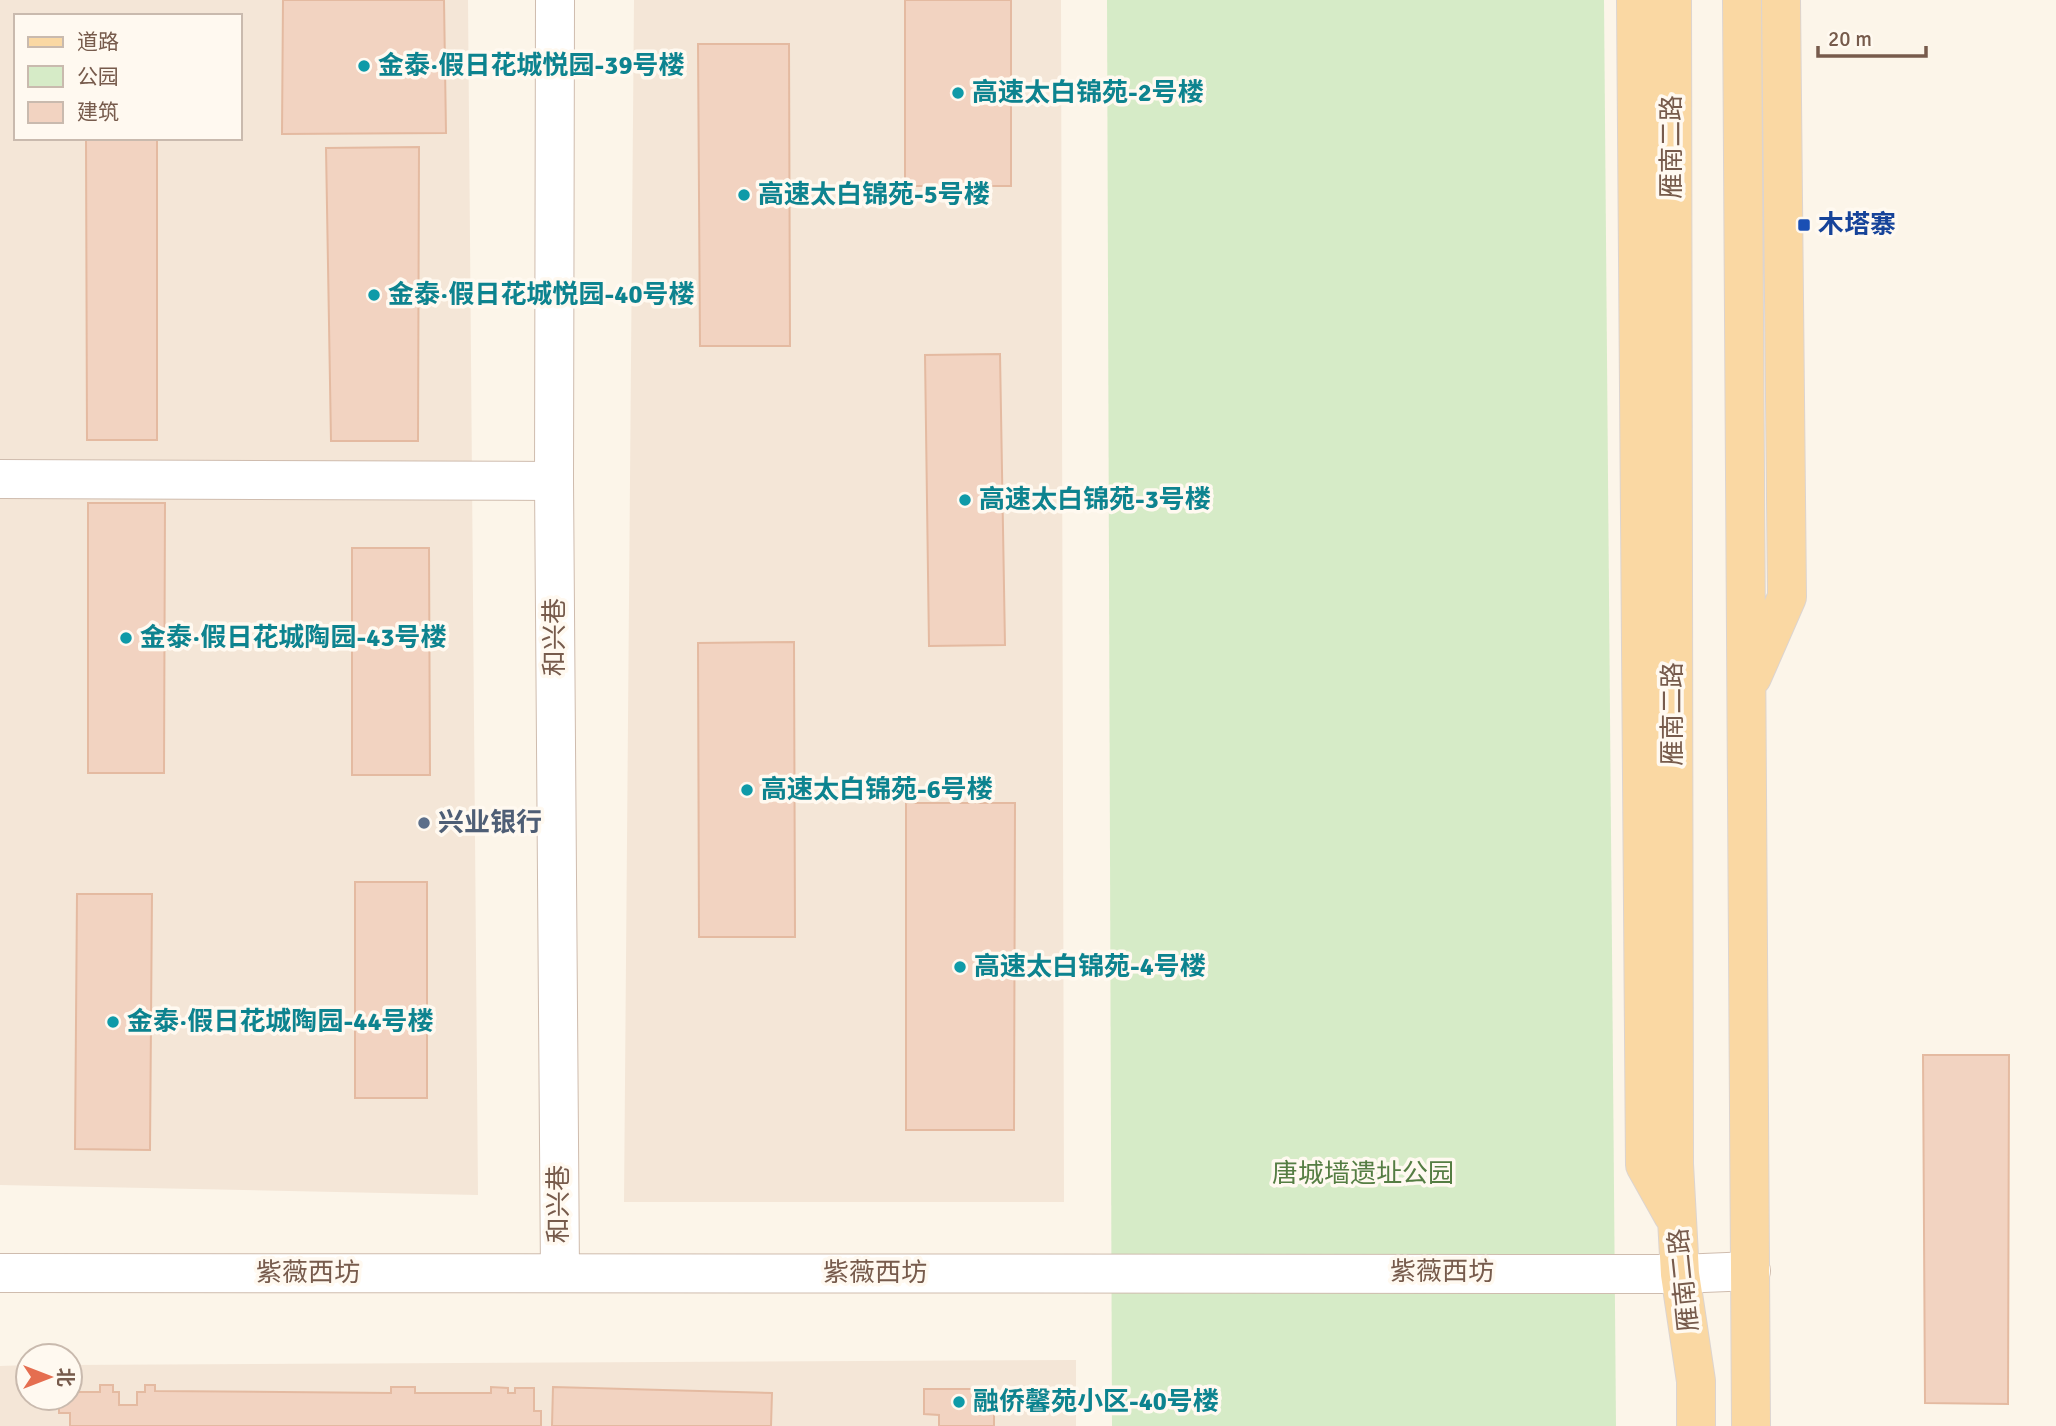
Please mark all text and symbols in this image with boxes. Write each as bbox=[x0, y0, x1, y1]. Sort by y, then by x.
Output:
legend bbox=[14, 14, 242, 140]
scale bar bbox=[1818, 14, 1926, 58]
text: 20 m bbox=[1828, 26, 1872, 52]
text: 道路 bbox=[77, 29, 119, 55]
place label: 金泰·假日花城悦园-39号楼 bbox=[378, 50, 684, 82]
marker: 金泰·假日花城悦园-39号楼 bbox=[356, 58, 372, 74]
text: 公园 bbox=[77, 64, 119, 90]
place label: 高速太白锦苑-2号楼 bbox=[972, 77, 1204, 109]
marker: 高速太白锦苑-2号楼 bbox=[950, 85, 966, 101]
street label: 雁南二路 bbox=[1656, 95, 1688, 199]
text: 建筑 bbox=[77, 99, 119, 125]
place label: 高速太白锦苑-5号楼 bbox=[758, 179, 990, 211]
marker: 高速太白锦苑-5号楼 bbox=[736, 187, 752, 203]
place label: 木塔寨 bbox=[1818, 209, 1896, 241]
marker: 木塔寨 bbox=[1796, 217, 1812, 233]
place label: 金泰·假日花城悦园-40号楼 bbox=[388, 279, 694, 311]
marker: 金泰·假日花城悦园-40号楼 bbox=[366, 287, 382, 303]
place label: 高速太白锦苑-3号楼 bbox=[979, 484, 1211, 516]
marker: 高速太白锦苑-3号楼 bbox=[957, 492, 973, 508]
street label: 和兴巷 bbox=[539, 598, 571, 676]
place label: 金泰·假日花城陶园-43号楼 bbox=[140, 622, 446, 654]
marker: 金泰·假日花城陶园-43号楼 bbox=[118, 630, 134, 646]
street label: 雁南二路 bbox=[1657, 662, 1689, 766]
place label: 高速太白锦苑-6号楼 bbox=[761, 774, 993, 806]
marker: 高速太白锦苑-6号楼 bbox=[739, 782, 755, 798]
place label: 兴业银行 bbox=[438, 807, 542, 839]
marker: 兴业银行 bbox=[416, 815, 432, 831]
place label: 高速太白锦苑-4号楼 bbox=[974, 951, 1206, 983]
marker: 高速太白锦苑-4号楼 bbox=[952, 959, 968, 975]
place label: 金泰·假日花城陶园-44号楼 bbox=[127, 1006, 433, 1038]
marker: 金泰·假日花城陶园-44号楼 bbox=[105, 1014, 121, 1030]
park label: 唐城墙遗址公园 bbox=[1272, 1158, 1454, 1190]
street label: 和兴巷 bbox=[543, 1165, 575, 1243]
street label: 雁南二路 bbox=[1663, 1227, 1705, 1333]
street label: 紫薇西坊 bbox=[1390, 1256, 1494, 1288]
street label: 紫薇西坊 bbox=[256, 1257, 360, 1289]
street label: 紫薇西坊 bbox=[823, 1257, 927, 1289]
north arrow bbox=[14, 1342, 84, 1412]
text: 北 bbox=[53, 1367, 77, 1387]
place label: 融侨馨苑小区-40号楼 bbox=[973, 1386, 1219, 1418]
marker: 融侨馨苑小区-40号楼 bbox=[951, 1394, 967, 1410]

